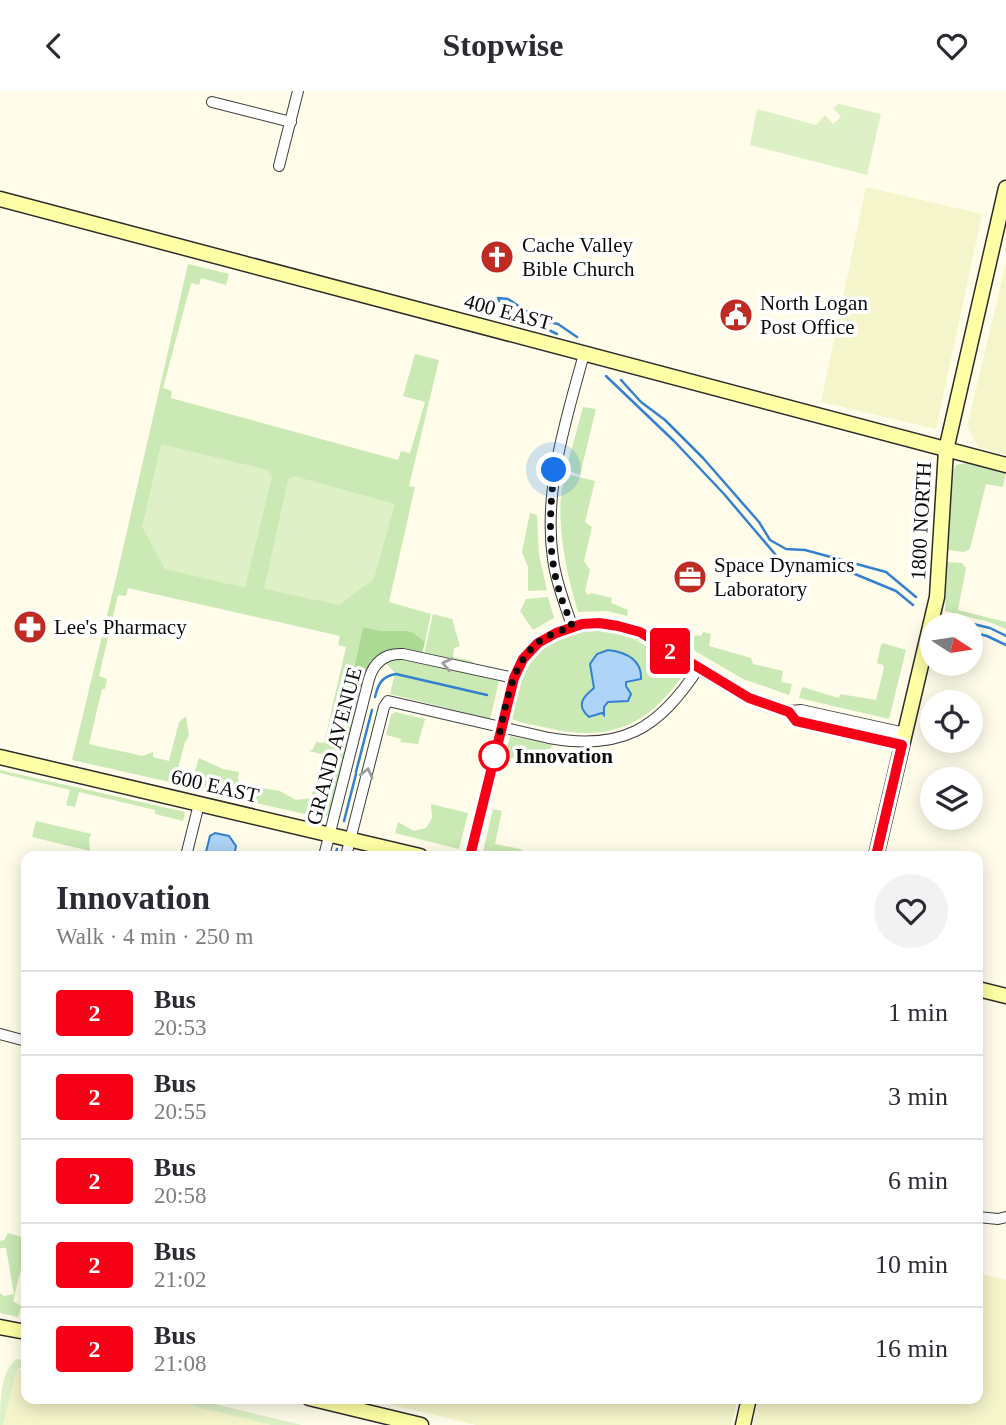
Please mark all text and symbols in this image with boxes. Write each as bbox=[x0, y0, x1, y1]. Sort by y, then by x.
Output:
icon: back bbox=[35, 27, 73, 65]
text: Stopwise bbox=[443, 27, 563, 63]
icon: heart bbox=[933, 27, 971, 65]
place label: Cache Valley Bible Church bbox=[522, 233, 635, 281]
church icon: Cache Valley Bible Church bbox=[478, 238, 516, 276]
street label: 400 EAST bbox=[462, 289, 554, 335]
place label: North Logan Post Office bbox=[760, 291, 868, 339]
public building icon: North Logan Post Office bbox=[717, 296, 755, 334]
your location bbox=[536, 452, 571, 487]
street label: 1800 NORTH bbox=[906, 461, 936, 581]
place label: Space Dynamics Laboratory bbox=[714, 553, 855, 601]
office icon: Space Dynamics Laboratory bbox=[671, 558, 709, 596]
pharmacy icon: Lee's Pharmacy bbox=[11, 608, 49, 646]
north arrow bbox=[920, 613, 984, 675]
map controls bbox=[920, 613, 983, 830]
place label: Lee's Pharmacy bbox=[54, 615, 187, 639]
line badge: 2 bbox=[647, 628, 693, 674]
text: 2 bbox=[664, 638, 676, 664]
one-way arrow bbox=[442, 658, 454, 673]
street label: GRAND AVENUE bbox=[301, 664, 367, 828]
button: locate bbox=[920, 690, 983, 753]
marker: Innovation bbox=[479, 741, 509, 771]
place label: Innovation bbox=[515, 744, 613, 768]
street label: 600 EAST bbox=[169, 764, 261, 808]
one-way arrow bbox=[359, 767, 373, 779]
button: layers bbox=[920, 767, 983, 830]
button: heart bbox=[874, 874, 948, 948]
text: Innovation bbox=[56, 880, 210, 916]
text: Walk · 4 min · 250 m bbox=[56, 924, 253, 949]
text: Bus bbox=[154, 985, 196, 1014]
text: 1 min bbox=[888, 998, 948, 1027]
text: 2 bbox=[89, 1000, 101, 1026]
text: 20:53 bbox=[154, 1015, 206, 1040]
text: Bus bbox=[154, 1069, 196, 1098]
text: 3 min bbox=[888, 1082, 948, 1111]
text: 2 bbox=[89, 1084, 101, 1110]
text: 20:55 bbox=[154, 1099, 206, 1124]
text: Bus bbox=[154, 1153, 196, 1182]
text: 6 min bbox=[888, 1166, 948, 1195]
text: 2 bbox=[89, 1168, 101, 1194]
text: 20:58 bbox=[154, 1183, 206, 1208]
text: Bus bbox=[154, 1237, 196, 1266]
text: 10 min bbox=[875, 1250, 948, 1279]
text: 2 bbox=[89, 1252, 101, 1278]
text: 21:02 bbox=[154, 1267, 206, 1292]
text: Bus bbox=[154, 1321, 196, 1350]
text: 16 min bbox=[875, 1334, 948, 1363]
text: 2 bbox=[89, 1336, 101, 1362]
text: 21:08 bbox=[154, 1351, 206, 1376]

